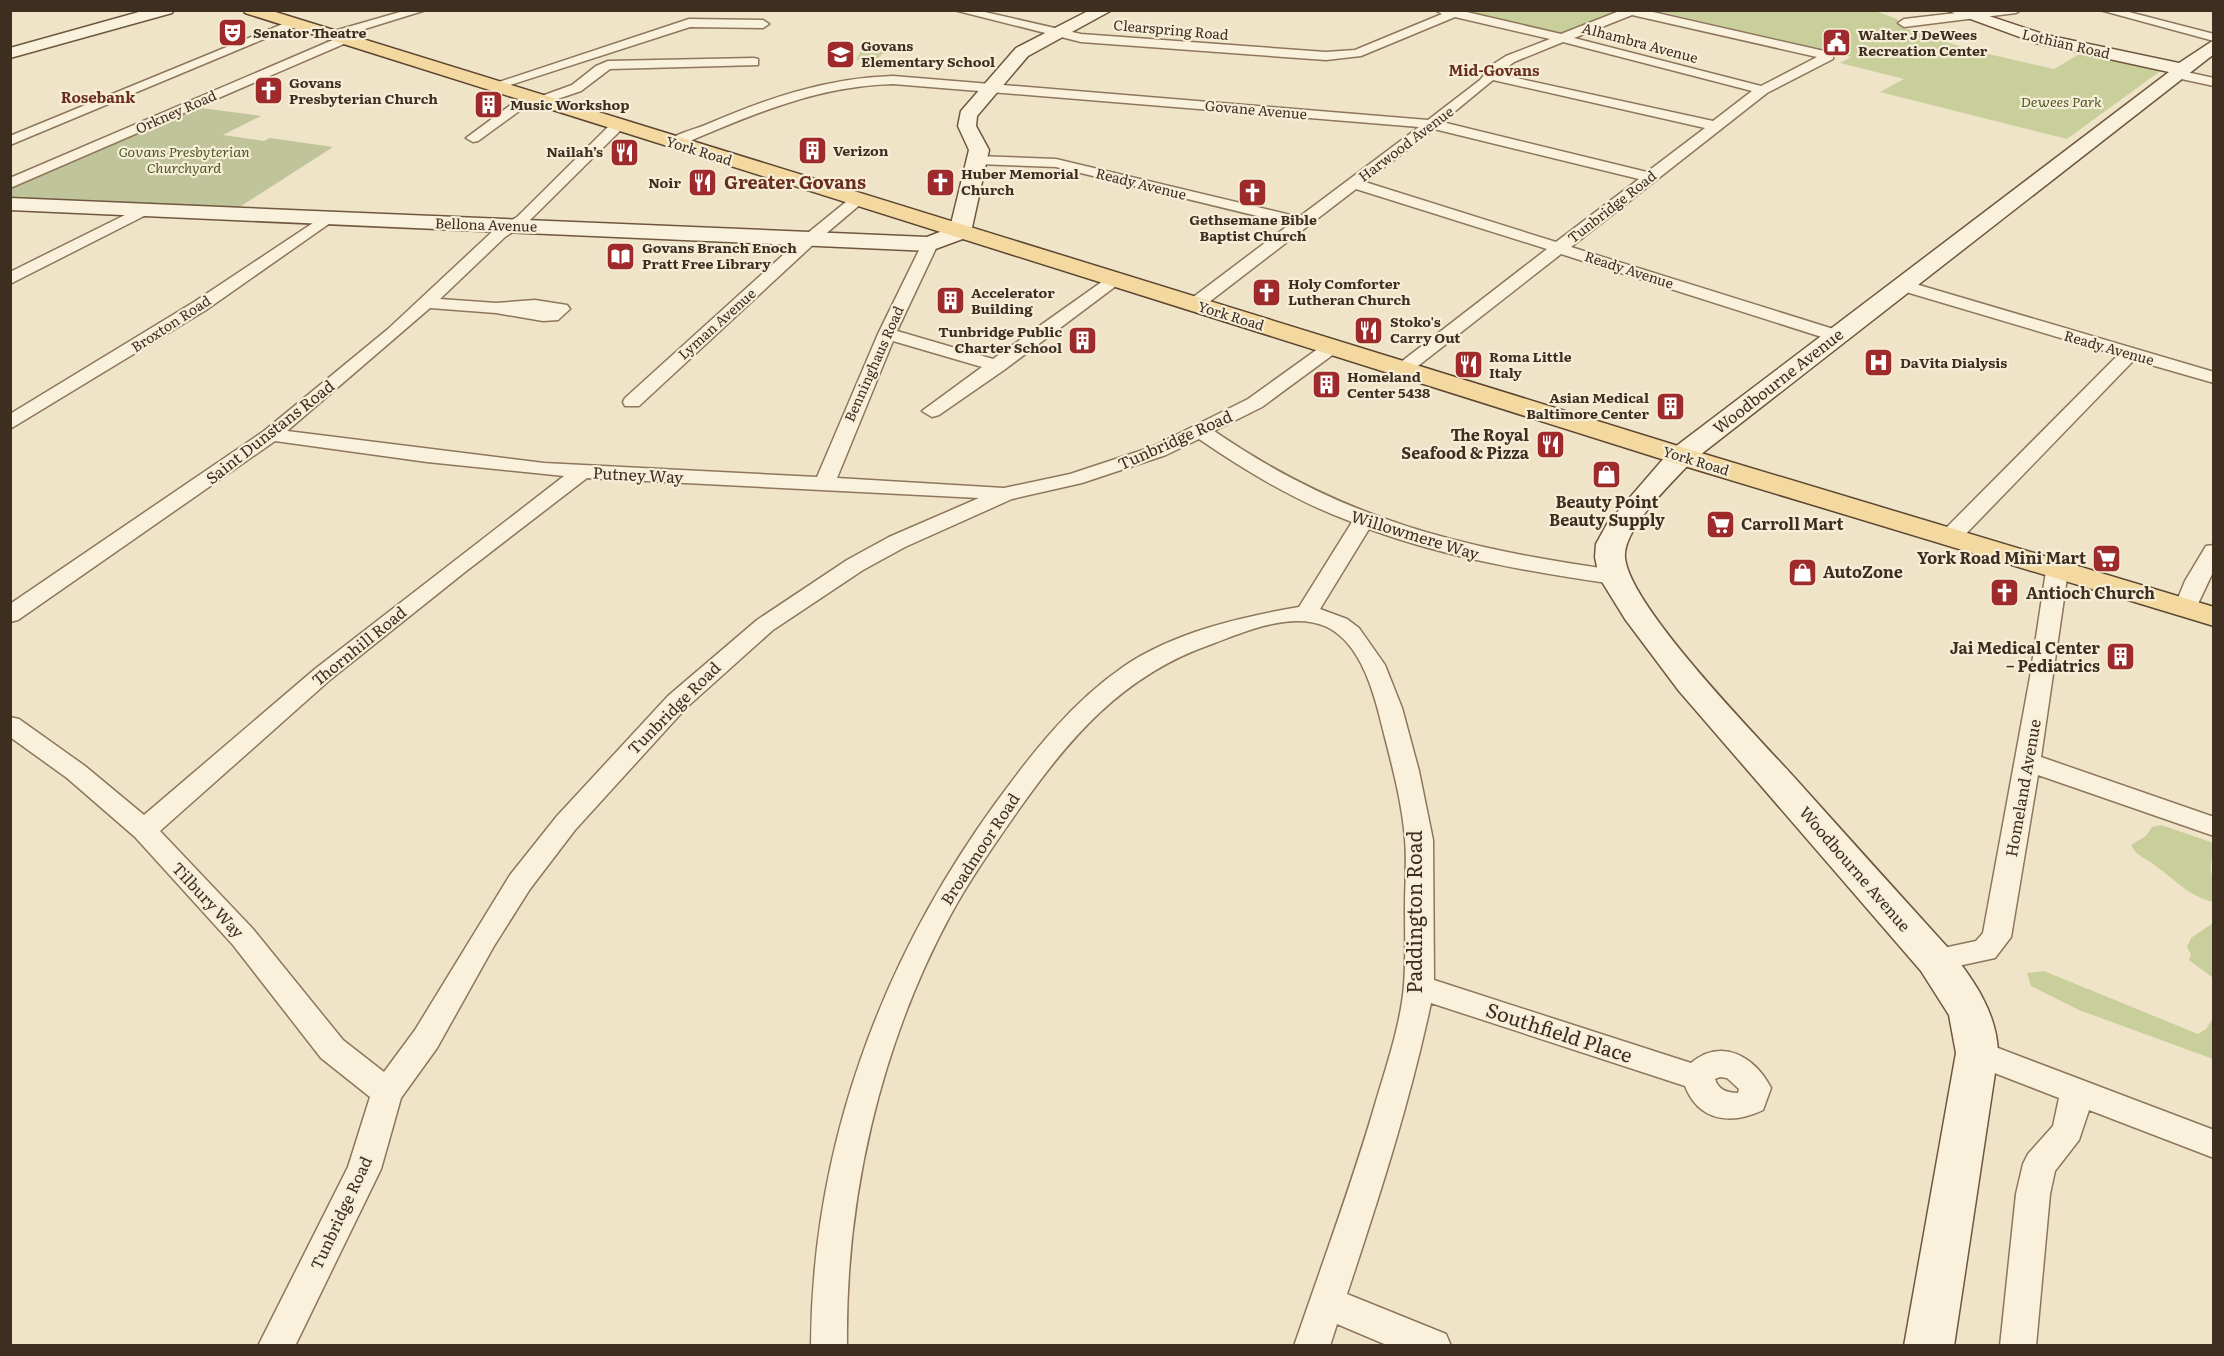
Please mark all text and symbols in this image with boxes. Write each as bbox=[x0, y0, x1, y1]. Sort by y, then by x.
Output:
street label: Clearspring Road bbox=[1113, 14, 1230, 44]
theatre icon: Senator Theatre bbox=[216, 17, 248, 49]
street label: Alhambra Avenue bbox=[1580, 17, 1700, 67]
place label: Senator Theatre bbox=[253, 22, 367, 42]
street label: Lothian Road bbox=[2020, 23, 2113, 63]
place label: Walter J DeWees Recreation Center bbox=[1858, 24, 1988, 60]
public building icon: Walter J DeWees Recreation Center bbox=[1821, 27, 1853, 59]
place label: Govans Elementary School bbox=[861, 35, 995, 71]
school or university icon: Govans Elementary School bbox=[824, 38, 856, 70]
district label: Mid-Govans bbox=[1448, 58, 1540, 81]
place label: Govans Presbyterian Church bbox=[289, 72, 438, 108]
church icon: Govans Presbyterian Church bbox=[252, 75, 284, 107]
street label: Orkney Road bbox=[132, 84, 220, 138]
district label: Rosebank bbox=[61, 85, 136, 108]
building icon: Music Workshop bbox=[473, 89, 505, 121]
park label: Dewees Park bbox=[2020, 91, 2102, 111]
place label: Music Workshop bbox=[510, 94, 629, 114]
street label: Govane Avenue bbox=[1204, 95, 1308, 123]
street label: Harwood Avenue bbox=[1354, 101, 1457, 186]
street label: York Road bbox=[664, 130, 735, 170]
building icon: Verizon bbox=[796, 135, 828, 167]
restaurant icon: Nailah’s bbox=[608, 136, 640, 168]
place label: Verizon bbox=[833, 140, 889, 160]
park label: Govans Presbyterian Churchyard bbox=[119, 141, 250, 177]
place label: Nailah’s bbox=[546, 141, 603, 161]
street label: Ready Avenue bbox=[1094, 162, 1189, 204]
place label: Huber Memorial Church bbox=[961, 163, 1079, 199]
street label: Tunbridge Road bbox=[1563, 165, 1660, 247]
church icon: Huber Memorial Church bbox=[924, 166, 956, 198]
restaurant icon: Noir bbox=[686, 167, 718, 199]
district label: Greater Govans bbox=[724, 168, 866, 195]
place label: Noir bbox=[648, 172, 681, 192]
church icon: Gethsemane Bible Baptist Church bbox=[1237, 177, 1269, 209]
place label: Gethsemane Bible Baptist Church bbox=[1189, 209, 1317, 245]
street label: Bellona Avenue bbox=[435, 212, 538, 236]
place label: Govans Branch Enoch Pratt Free Library bbox=[642, 237, 797, 273]
library icon: Govans Branch Enoch Pratt Free Library bbox=[605, 240, 637, 272]
street label: Ready Avenue bbox=[1582, 245, 1676, 293]
place label: Holy Comforter Lutheran Church bbox=[1288, 273, 1411, 309]
church icon: Holy Comforter Lutheran Church bbox=[1251, 276, 1283, 308]
place label: Accelerator Building bbox=[971, 282, 1055, 318]
street label: Lyman Avenue bbox=[673, 283, 760, 364]
building icon: Accelerator Building bbox=[934, 285, 966, 317]
street label: Broxton Road bbox=[127, 290, 214, 356]
street label: York Road bbox=[1196, 295, 1267, 335]
street label: Benninghaus Road bbox=[839, 302, 908, 425]
place label: Stoko's Carry Out bbox=[1390, 311, 1461, 347]
restaurant icon: Stoko's Carry Out bbox=[1353, 314, 1385, 346]
place label: Tunbridge Public Charter School bbox=[938, 321, 1062, 357]
street label: Woodbourne Avenue bbox=[1707, 322, 1848, 439]
building icon: Tunbridge Public Charter School bbox=[1067, 324, 1099, 356]
street label: Ready Avenue bbox=[2062, 325, 2157, 369]
place label: Roma Little Italy bbox=[1489, 346, 1572, 382]
hospital icon: DaVita Dialysis bbox=[1863, 347, 1895, 379]
restaurant icon: Roma Little Italy bbox=[1452, 349, 1484, 381]
place label: DaVita Dialysis bbox=[1900, 352, 2007, 372]
place label: Homeland Center 5438 bbox=[1347, 366, 1430, 402]
building icon: Homeland Center 5438 bbox=[1310, 369, 1342, 401]
street label: Saint Dunstans Road bbox=[200, 373, 339, 489]
place label: Asian Medical Baltimore Center bbox=[1526, 387, 1649, 423]
building icon: Asian Medical Baltimore Center bbox=[1654, 390, 1686, 422]
street label: Tunbridge Road bbox=[1114, 403, 1236, 475]
place label: The Royal Seafood & Pizza bbox=[1401, 422, 1530, 464]
restaurant icon: The Royal Seafood & Pizza bbox=[1534, 428, 1566, 460]
street label: York Road bbox=[1661, 440, 1732, 480]
shop icon: Beauty Point Beauty Supply bbox=[1591, 458, 1623, 490]
street label: Putney Way bbox=[592, 460, 685, 488]
place label: Beauty Point Beauty Supply bbox=[1549, 489, 1665, 531]
street label: Willowmere Way bbox=[1348, 503, 1483, 565]
supermarket icon: Carroll Mart bbox=[1704, 508, 1736, 540]
place label: Carroll Mart bbox=[1741, 511, 1844, 535]
supermarket icon: York Road Mini Mart bbox=[2091, 542, 2123, 574]
place label: York Road Mini Mart bbox=[1917, 545, 2086, 569]
shop icon: AutoZone bbox=[1786, 556, 1818, 588]
place label: AutoZone bbox=[1823, 559, 1903, 583]
church icon: Antioch Church bbox=[1989, 577, 2021, 609]
place label: Antioch Church bbox=[2026, 580, 2155, 604]
street label: Thornhill Road bbox=[306, 599, 411, 691]
place label: Jai Medical Center – Pediatrics bbox=[1950, 635, 2100, 677]
building icon: Jai Medical Center – Pediatrics bbox=[2105, 641, 2137, 673]
street label: Tunbridge Road bbox=[621, 655, 725, 759]
street label: Homeland Avenue bbox=[1998, 717, 2046, 859]
street label: Broadmoor Road bbox=[934, 788, 1025, 909]
street label: Woodbourne Avenue bbox=[1794, 800, 1917, 936]
street label: Paddington Road bbox=[1398, 830, 1428, 994]
street label: Tilbury Way bbox=[167, 856, 251, 943]
street label: Southfield Place bbox=[1483, 993, 1637, 1069]
street label: Tunbridge Road bbox=[303, 1152, 377, 1273]

